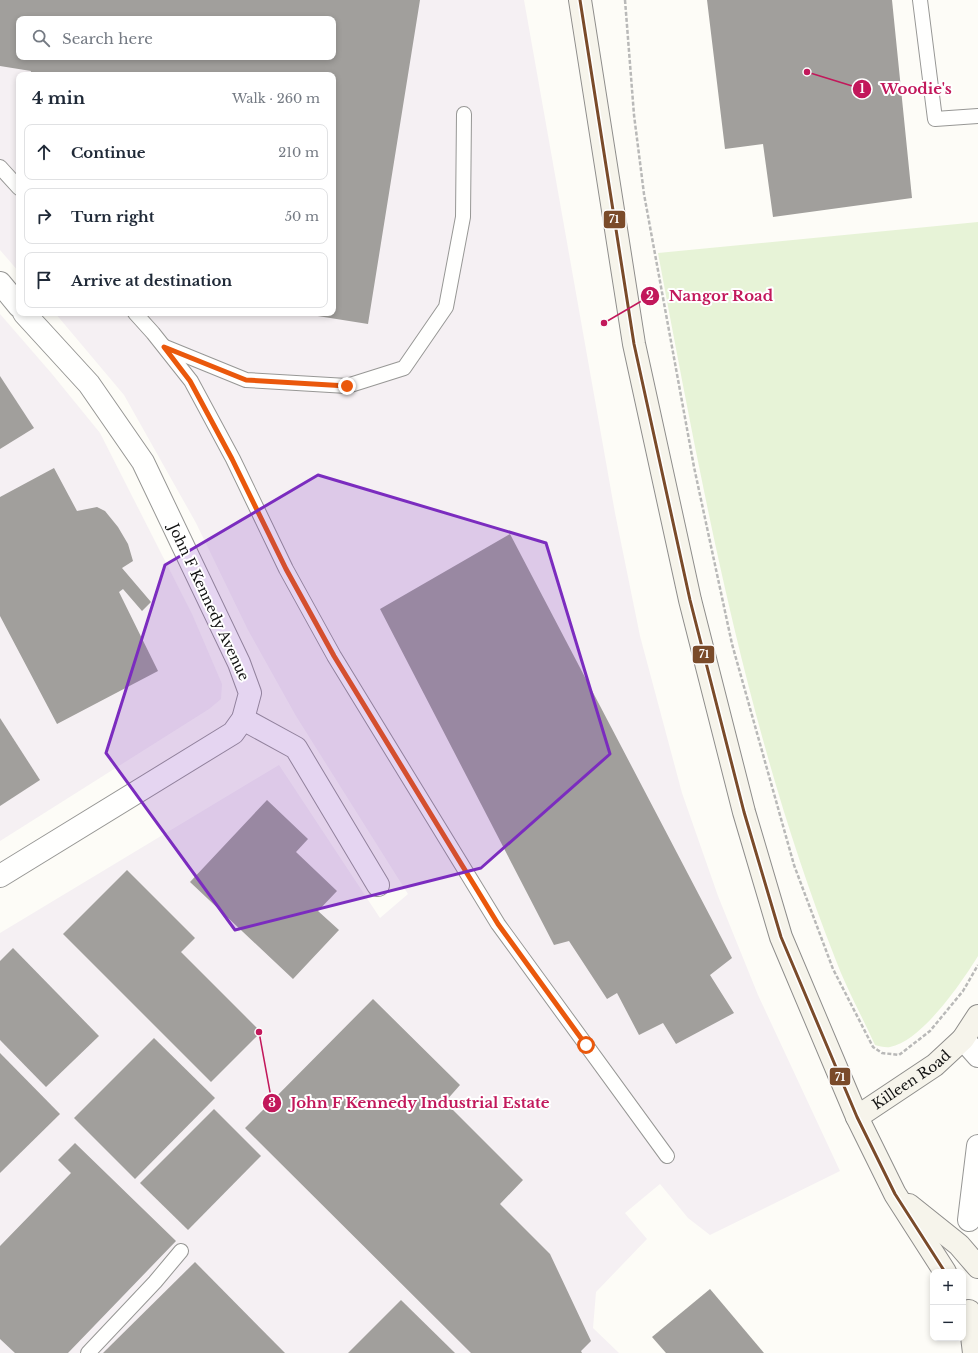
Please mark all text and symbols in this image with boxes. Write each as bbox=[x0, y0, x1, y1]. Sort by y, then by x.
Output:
search box bbox=[16, 16, 336, 60]
icon: search bbox=[30, 27, 52, 49]
text: Search here bbox=[62, 29, 153, 48]
callout: Woodie's bbox=[852, 76, 959, 103]
text: Woodie's bbox=[879, 79, 952, 98]
text: 1 bbox=[859, 81, 865, 96]
text: 4 min bbox=[32, 88, 85, 109]
text: Walk · 260 m bbox=[232, 90, 320, 107]
icon: ahead bbox=[33, 141, 55, 163]
text: Continue bbox=[71, 143, 146, 162]
text: 210 m bbox=[278, 144, 319, 161]
icon: right bbox=[33, 205, 55, 227]
text: Turn right bbox=[71, 207, 154, 226]
text: 50 m bbox=[285, 208, 319, 225]
line badge: 71 bbox=[603, 210, 626, 229]
text: 71 bbox=[609, 212, 620, 226]
icon: arrive bbox=[33, 269, 55, 291]
text: Arrive at destination bbox=[71, 271, 232, 290]
callout: Nangor Road bbox=[640, 283, 781, 310]
text: Nangor Road bbox=[669, 286, 774, 305]
text: 2 bbox=[646, 288, 654, 303]
route end bbox=[338, 377, 356, 395]
street label: John F Kennedy Avenue bbox=[164, 519, 253, 683]
line badge: 71 bbox=[692, 645, 715, 664]
text: 71 bbox=[699, 647, 710, 661]
route start bbox=[577, 1036, 595, 1054]
street label: Killeen Road bbox=[869, 1046, 955, 1113]
line badge: 71 bbox=[829, 1067, 851, 1086]
text: 71 bbox=[835, 1070, 846, 1084]
callout: John F Kennedy Industrial Estate bbox=[262, 1090, 558, 1117]
text: John F Kennedy Industrial Estate bbox=[287, 1093, 550, 1112]
text: 3 bbox=[268, 1095, 276, 1110]
map controls bbox=[930, 1269, 966, 1341]
button: + bbox=[930, 1269, 966, 1305]
button: − bbox=[930, 1305, 966, 1341]

